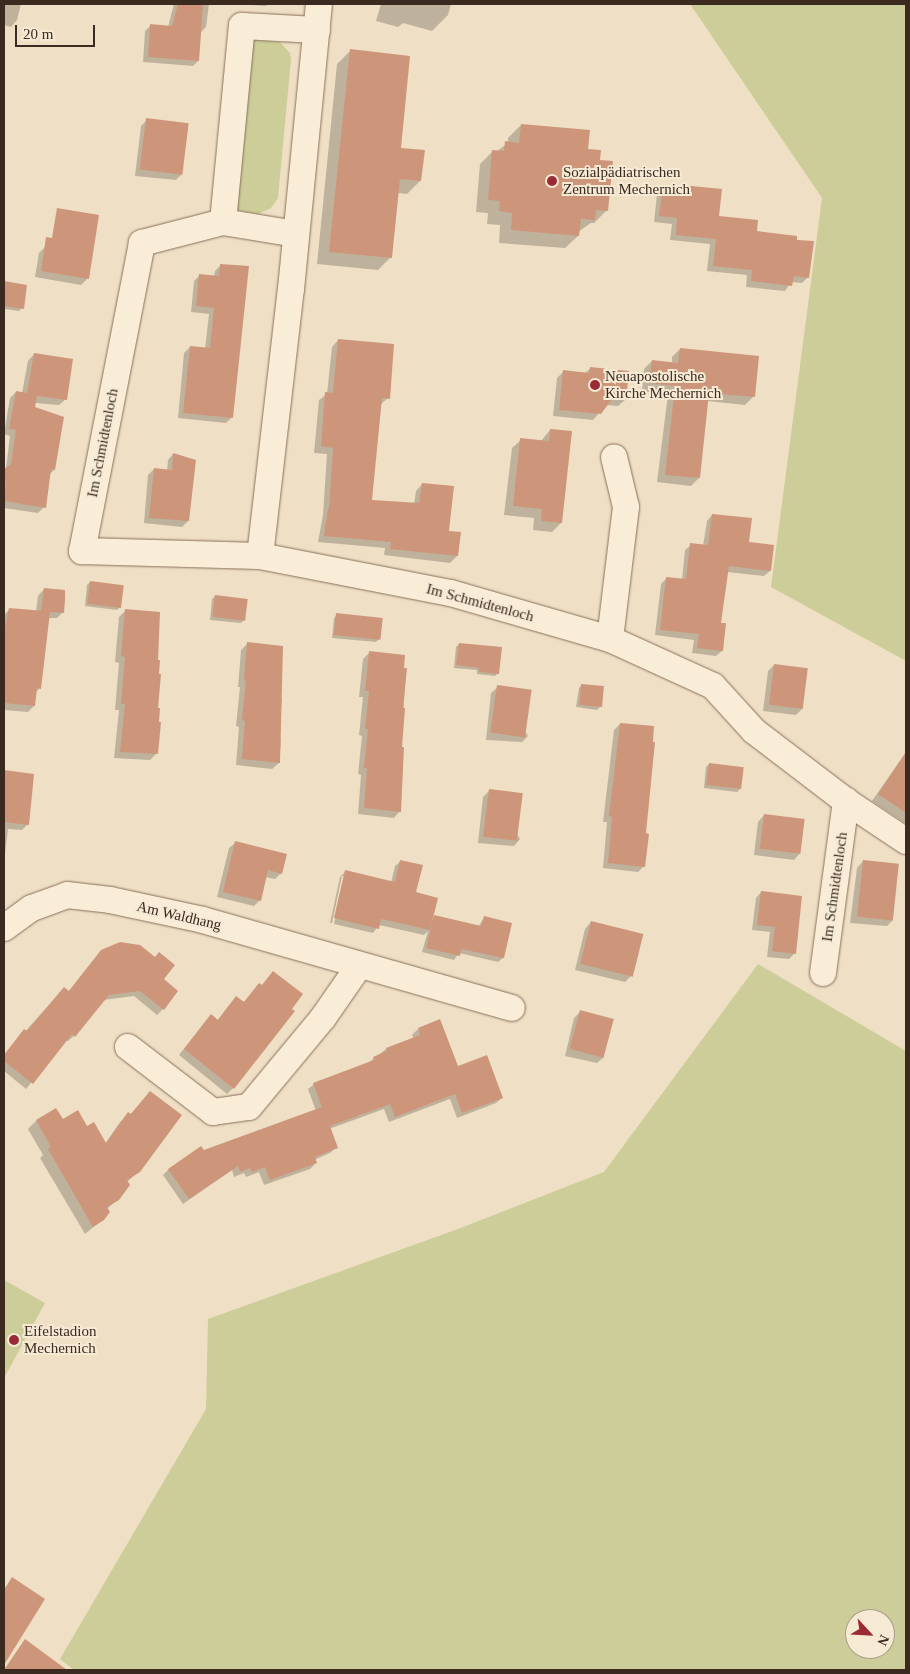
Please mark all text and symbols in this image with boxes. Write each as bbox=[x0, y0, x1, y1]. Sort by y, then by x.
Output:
scale bar bbox=[18, 15, 98, 47]
text: 20 m bbox=[23, 26, 53, 42]
place label: Sozialpädiatrischen Zentrum Mechernich bbox=[563, 163, 690, 198]
marker: Sozialpädiatrischen Zentrum Mechernich bbox=[545, 174, 559, 188]
place label: Neuapostolische Kirche Mechernich bbox=[605, 367, 721, 402]
marker: Neuapostolische Kirche Mechernich bbox=[589, 379, 601, 391]
street label: Im Schmidtenloch bbox=[84, 387, 122, 499]
street label: Im Schmidtenloch bbox=[424, 580, 536, 626]
street label: Im Schmidtenloch bbox=[818, 831, 852, 943]
street label: Am Waldhang bbox=[135, 897, 223, 935]
place label: Eifelstadion Mechernich bbox=[24, 1322, 96, 1357]
marker: Eifelstadion Mechernich bbox=[8, 1334, 20, 1346]
north arrow bbox=[845, 1609, 895, 1659]
text: N bbox=[874, 1632, 892, 1648]

